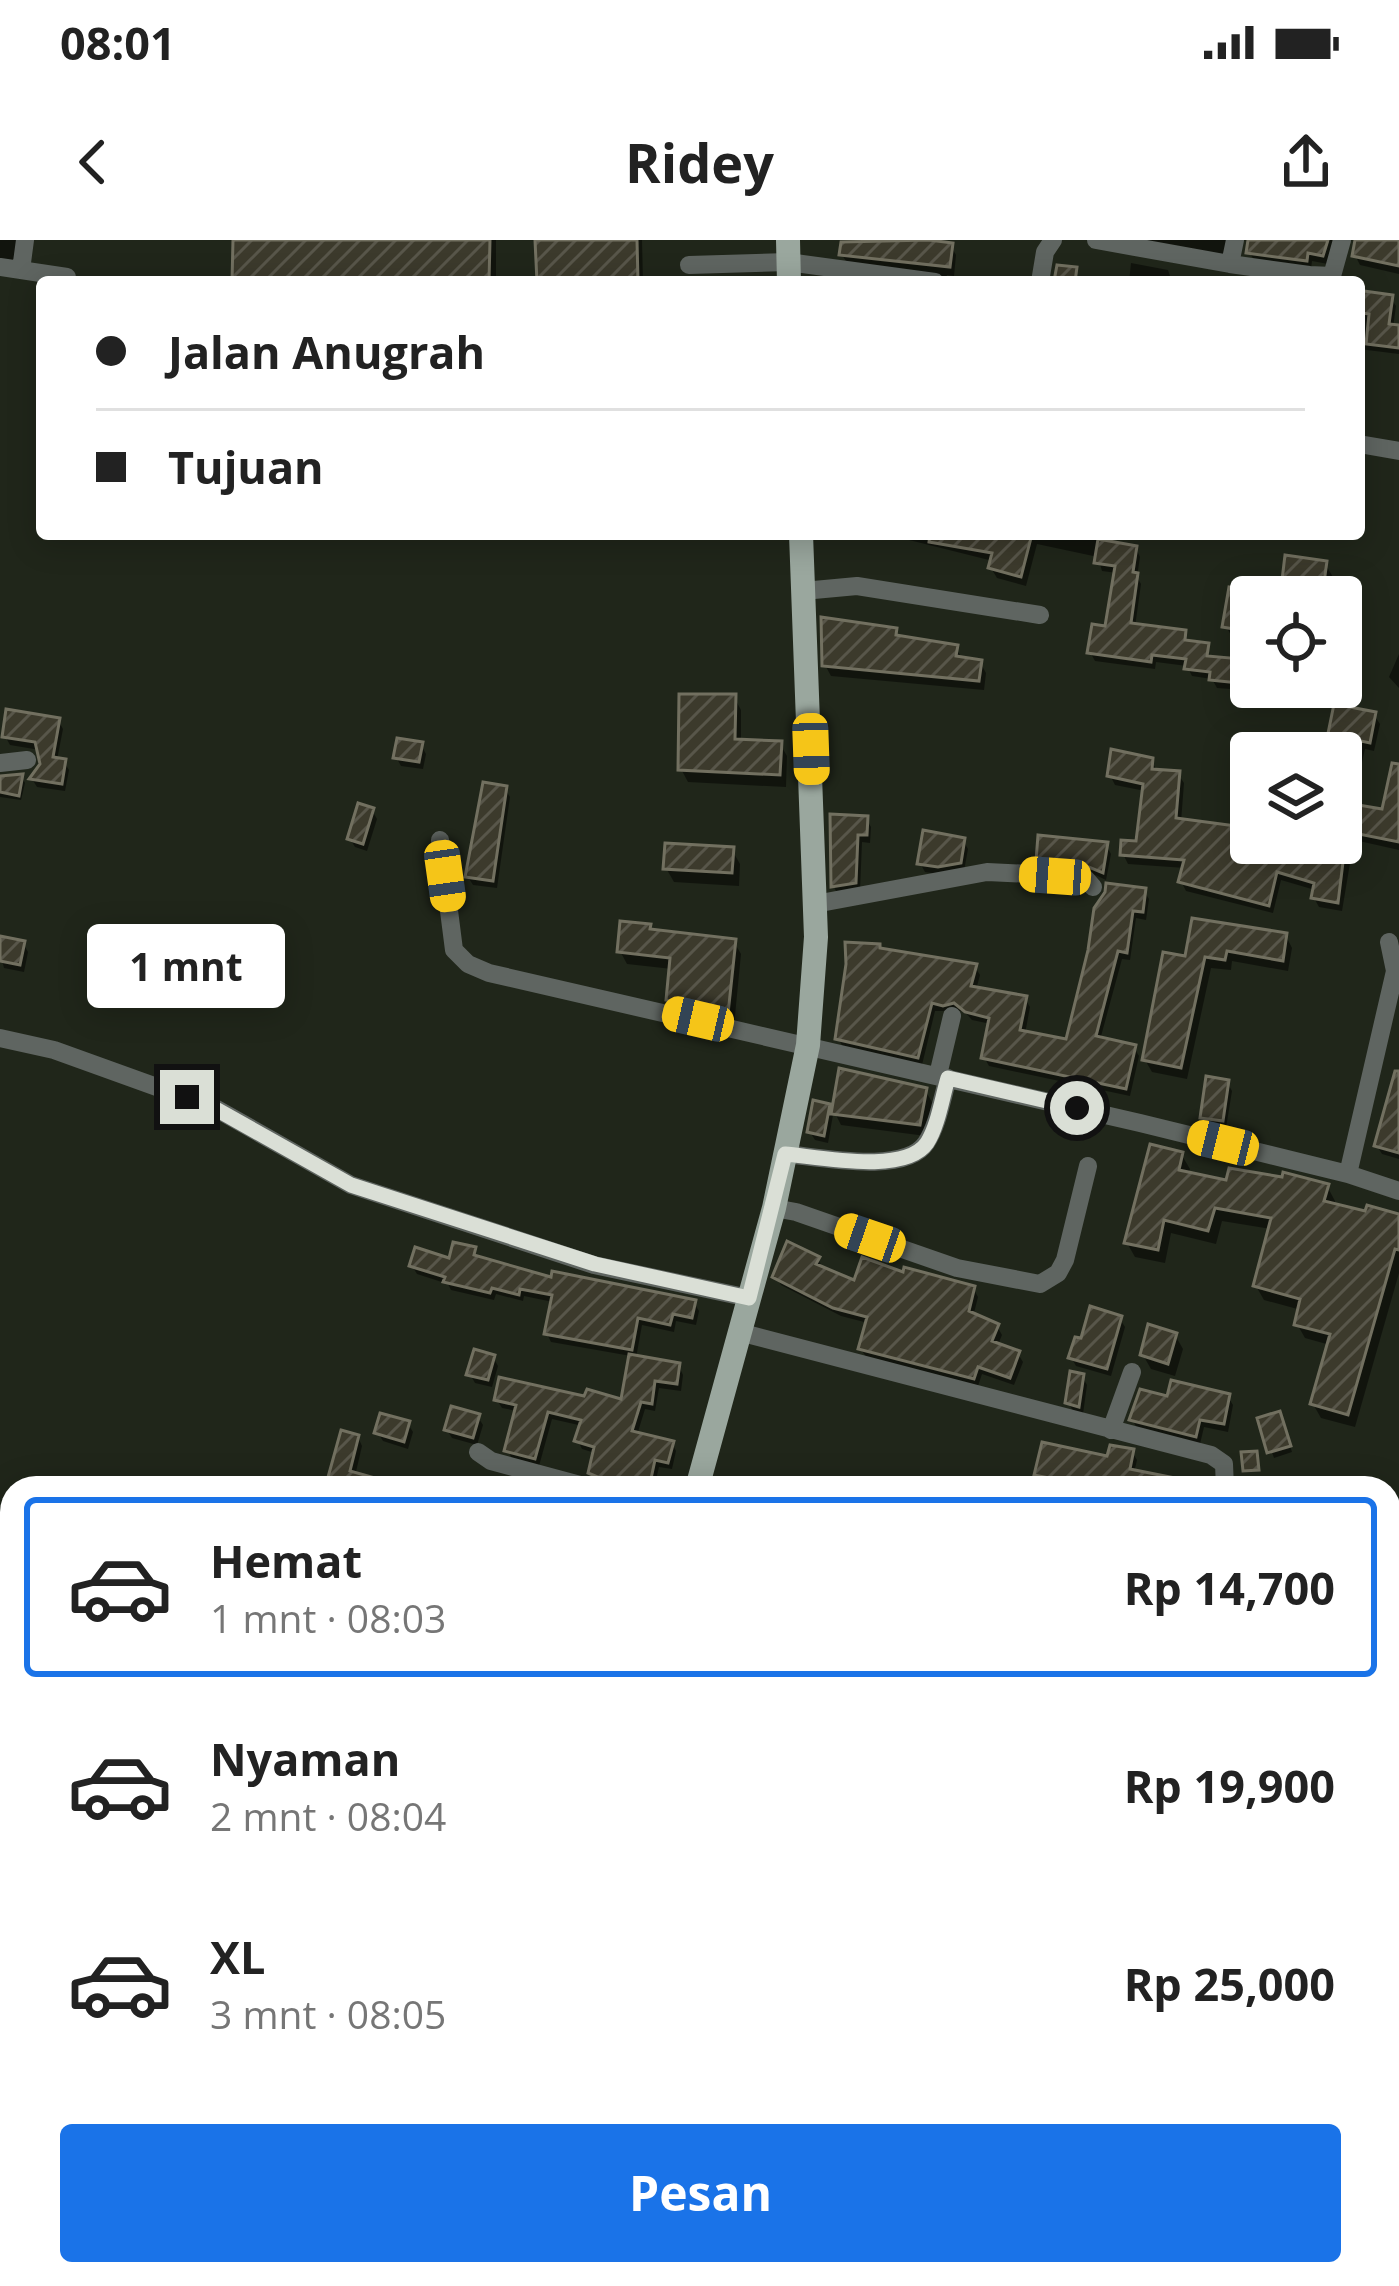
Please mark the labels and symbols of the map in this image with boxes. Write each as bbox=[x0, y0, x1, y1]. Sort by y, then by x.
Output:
car bbox=[792, 712, 830, 786]
car bbox=[422, 838, 468, 914]
car bbox=[1018, 856, 1092, 896]
callout: 1 mnt bbox=[88, 923, 286, 1007]
car bbox=[659, 993, 737, 1045]
route end bbox=[160, 1070, 214, 1124]
route start bbox=[1050, 1081, 1104, 1135]
car bbox=[1184, 1117, 1262, 1169]
car bbox=[830, 1209, 910, 1267]

